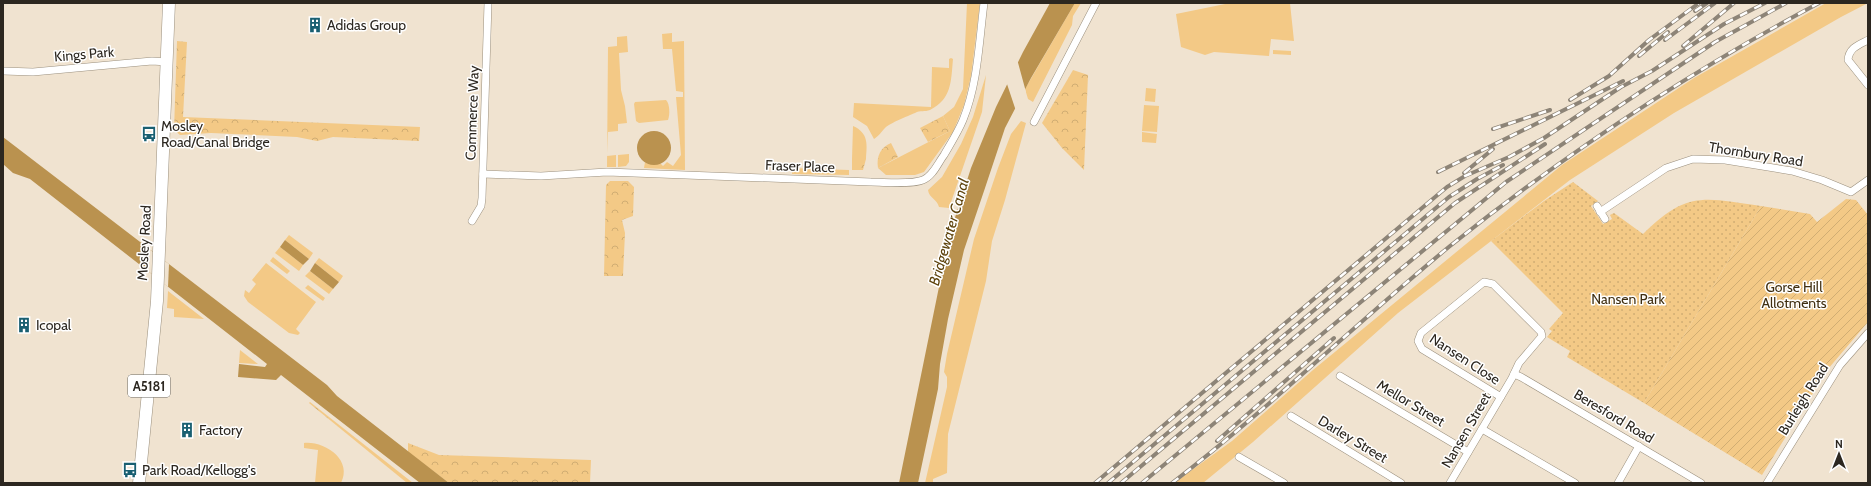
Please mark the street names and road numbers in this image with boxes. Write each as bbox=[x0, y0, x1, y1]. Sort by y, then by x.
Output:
street label: Kings Park bbox=[53, 42, 115, 66]
street label: Commerce Way bbox=[461, 65, 483, 161]
street label: Thornbury Road bbox=[1708, 138, 1804, 170]
street label: Fraser Place bbox=[765, 156, 835, 176]
street label: Mosley Road bbox=[133, 205, 155, 281]
street label: Nansen Close bbox=[1426, 329, 1504, 389]
street label: Burleigh Road bbox=[1774, 360, 1832, 438]
road number: A5181 bbox=[128, 375, 170, 397]
street label: Mellor Street bbox=[1374, 376, 1449, 430]
street label: Beresford Road bbox=[1571, 385, 1657, 447]
street label: Nansen Street bbox=[1437, 389, 1495, 471]
street label: Darley Street bbox=[1315, 411, 1391, 467]

